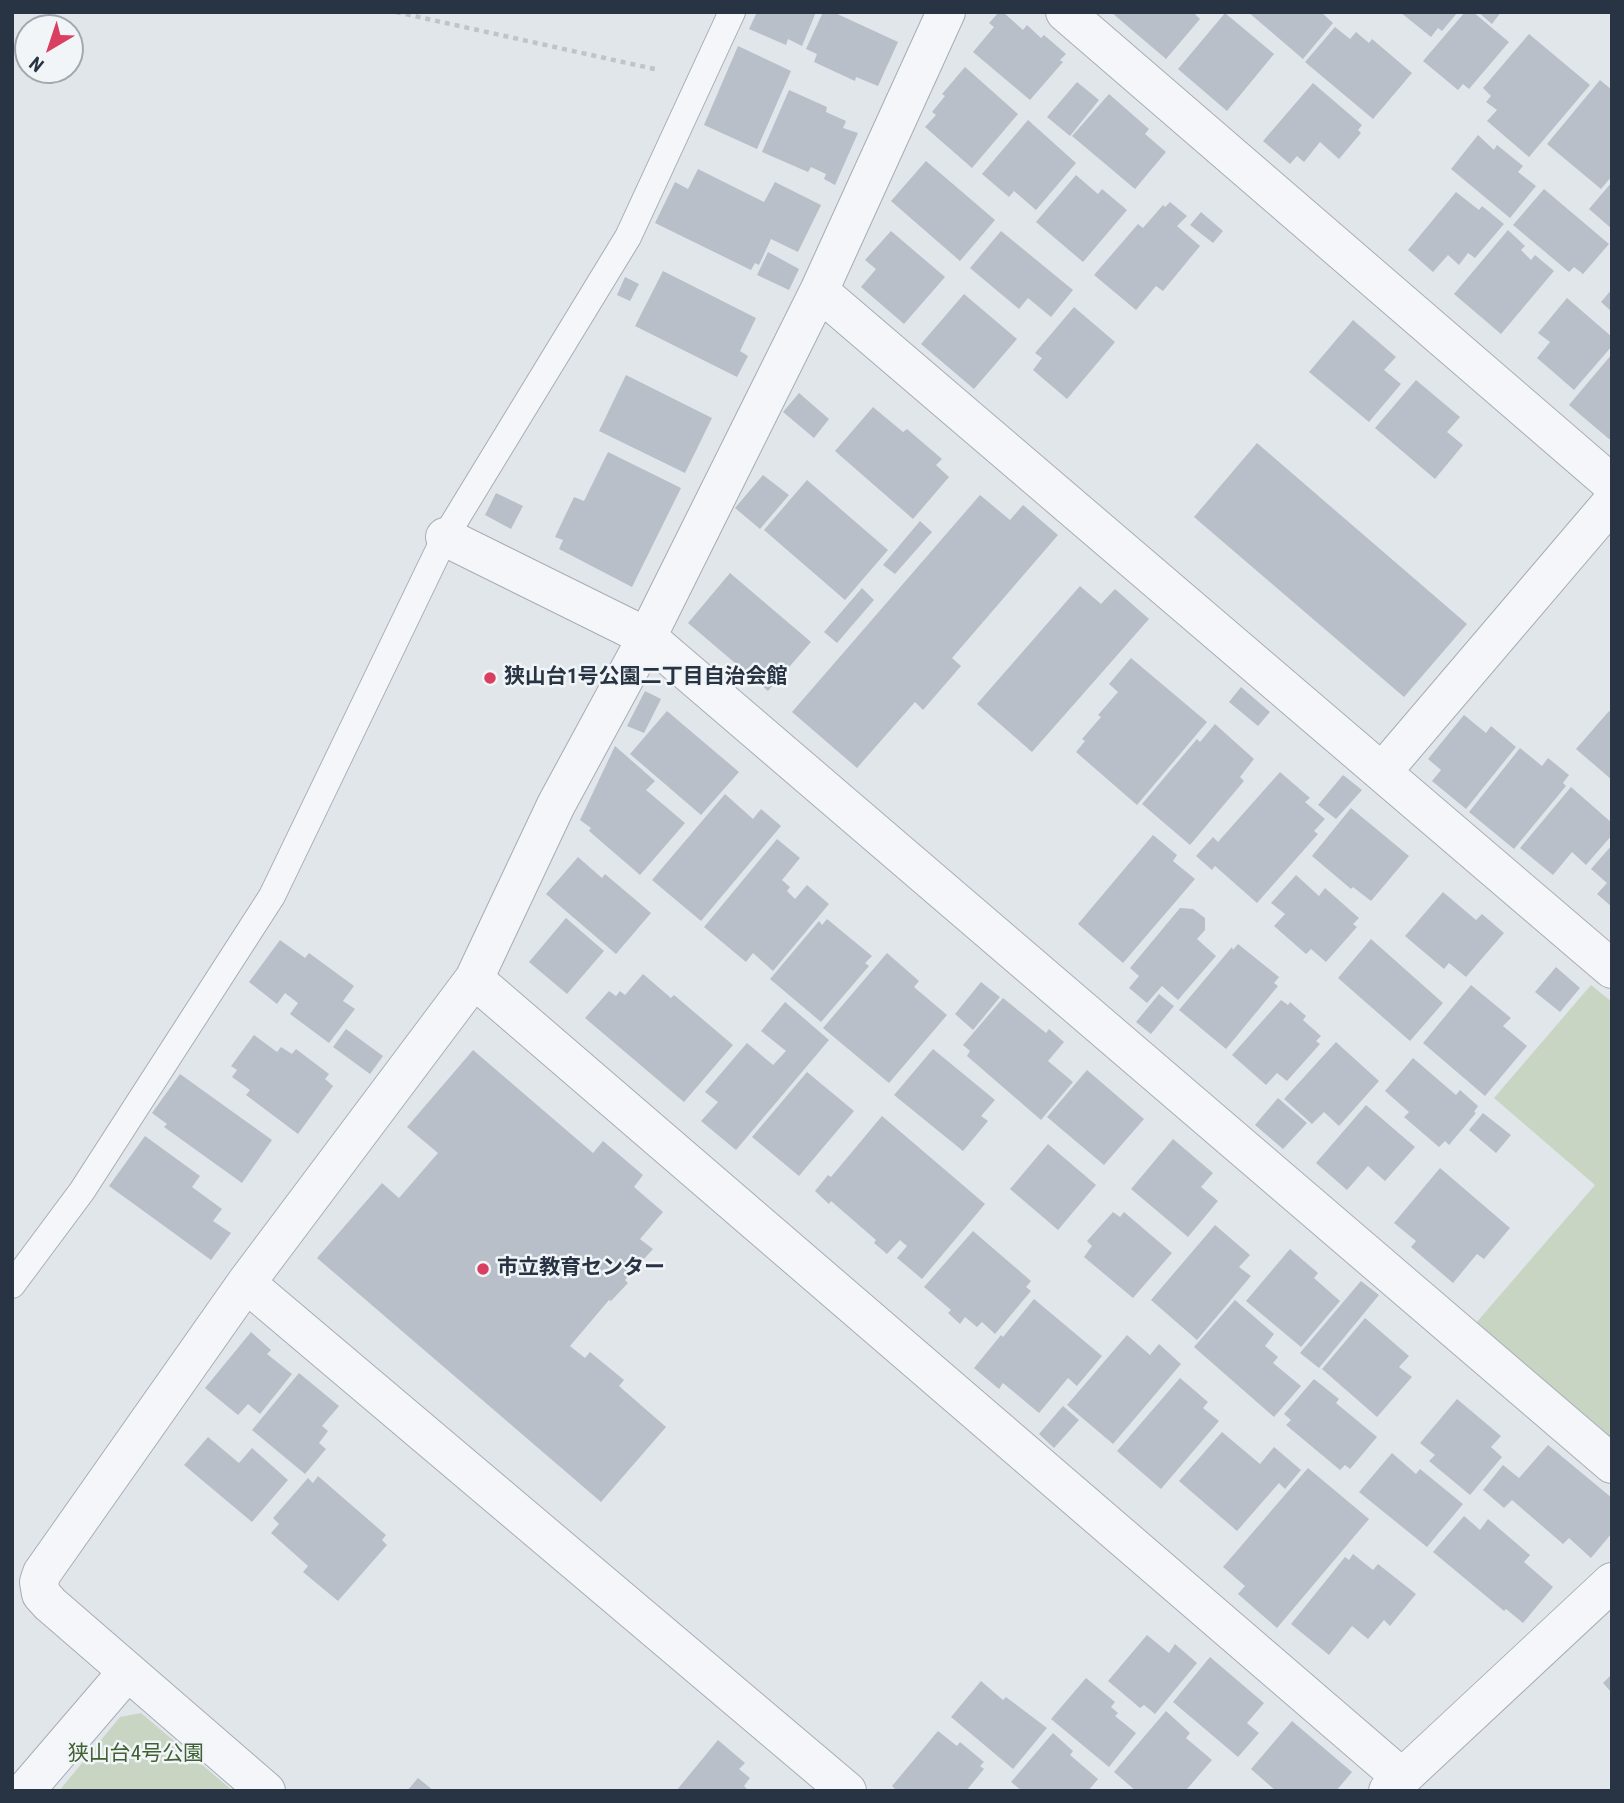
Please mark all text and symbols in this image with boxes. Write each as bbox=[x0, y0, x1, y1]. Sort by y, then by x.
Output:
north arrow bbox=[14, 14, 84, 84]
text: N bbox=[25, 52, 48, 77]
place label: 狭山台1号公園二丁目自治会館 bbox=[504, 665, 788, 691]
marker: 狭山台1号公園二丁目自治会館 bbox=[482, 670, 498, 686]
place label: 市立教育センター bbox=[497, 1256, 665, 1282]
marker: 市立教育センター bbox=[475, 1261, 491, 1277]
park label: 狭山台4号公園 bbox=[68, 1742, 204, 1768]

